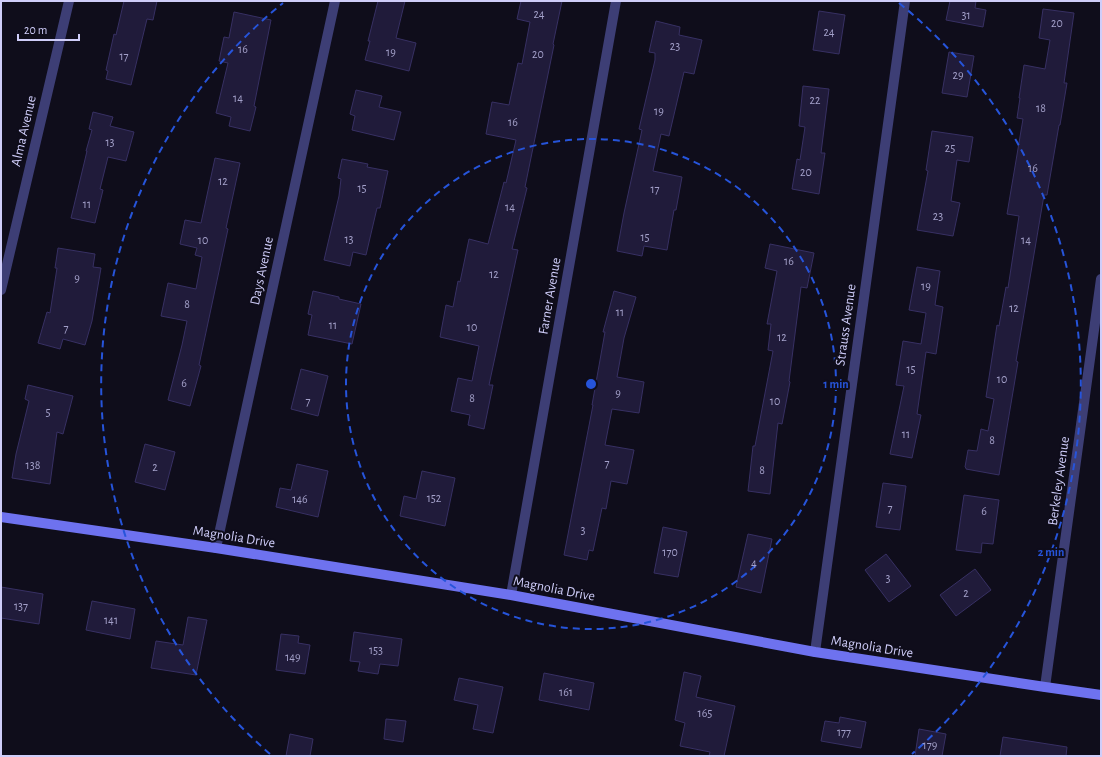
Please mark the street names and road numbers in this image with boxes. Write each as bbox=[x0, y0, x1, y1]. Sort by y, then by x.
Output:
street label: Alma Avenue bbox=[9, 94, 39, 168]
street label: Days Avenue bbox=[248, 236, 276, 306]
street label: Farner Avenue bbox=[536, 256, 564, 336]
street label: Strauss Avenue bbox=[833, 283, 859, 367]
street label: Berkeley Avenue bbox=[1046, 435, 1072, 527]
street label: Magnolia Drive bbox=[192, 524, 276, 550]
street label: Magnolia Drive bbox=[512, 574, 596, 604]
street label: Magnolia Drive bbox=[830, 634, 914, 660]

